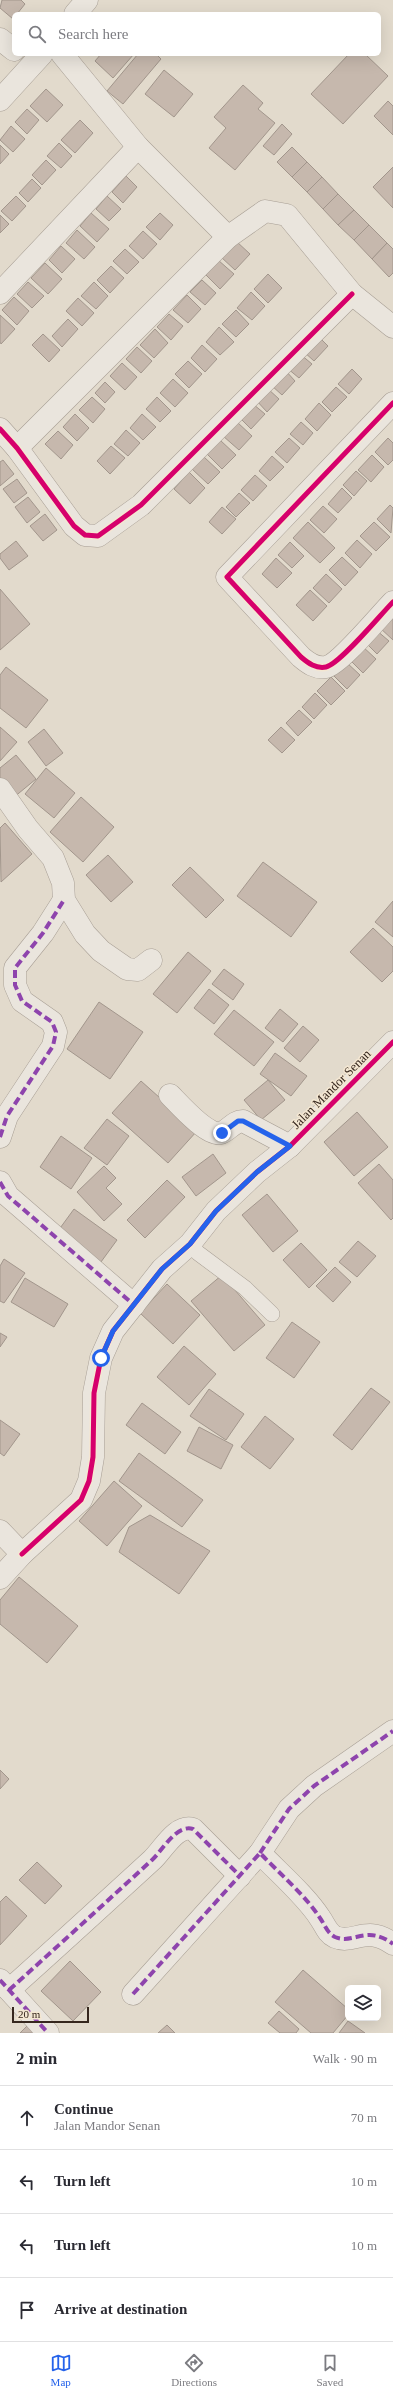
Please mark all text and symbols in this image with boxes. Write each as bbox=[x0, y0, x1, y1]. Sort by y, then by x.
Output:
search box bbox=[12, 12, 381, 56]
icon: search bbox=[26, 23, 48, 45]
text: Search here bbox=[58, 26, 128, 42]
street label: Jalan Mandor Senan bbox=[288, 1046, 374, 1132]
route end bbox=[213, 1124, 231, 1142]
route start bbox=[92, 1349, 110, 1367]
map controls bbox=[345, 1985, 381, 2021]
button: layers bbox=[345, 1985, 381, 2021]
scale bar bbox=[12, 2005, 89, 2024]
text: 20 m bbox=[18, 2008, 40, 2020]
text: 2 min bbox=[16, 2049, 57, 2068]
text: Walk · 90 m bbox=[313, 2051, 377, 2066]
text: Continue bbox=[54, 2101, 113, 2117]
icon: ahead bbox=[16, 2107, 38, 2129]
text: 70 m bbox=[351, 2110, 377, 2125]
text: Jalan Mandor Senan bbox=[54, 2118, 160, 2133]
icon: left bbox=[16, 2171, 38, 2193]
text: Turn left bbox=[54, 2173, 111, 2189]
text: 10 m bbox=[351, 2174, 377, 2189]
icon: left bbox=[16, 2235, 38, 2257]
text: Turn left bbox=[54, 2237, 111, 2253]
text: 10 m bbox=[351, 2238, 377, 2253]
icon: arrive bbox=[16, 2299, 38, 2321]
text: Arrive at destination bbox=[54, 2301, 187, 2317]
tab: Map bbox=[50, 2352, 72, 2388]
tab: Directions bbox=[171, 2352, 217, 2388]
tab: Saved bbox=[316, 2352, 343, 2388]

